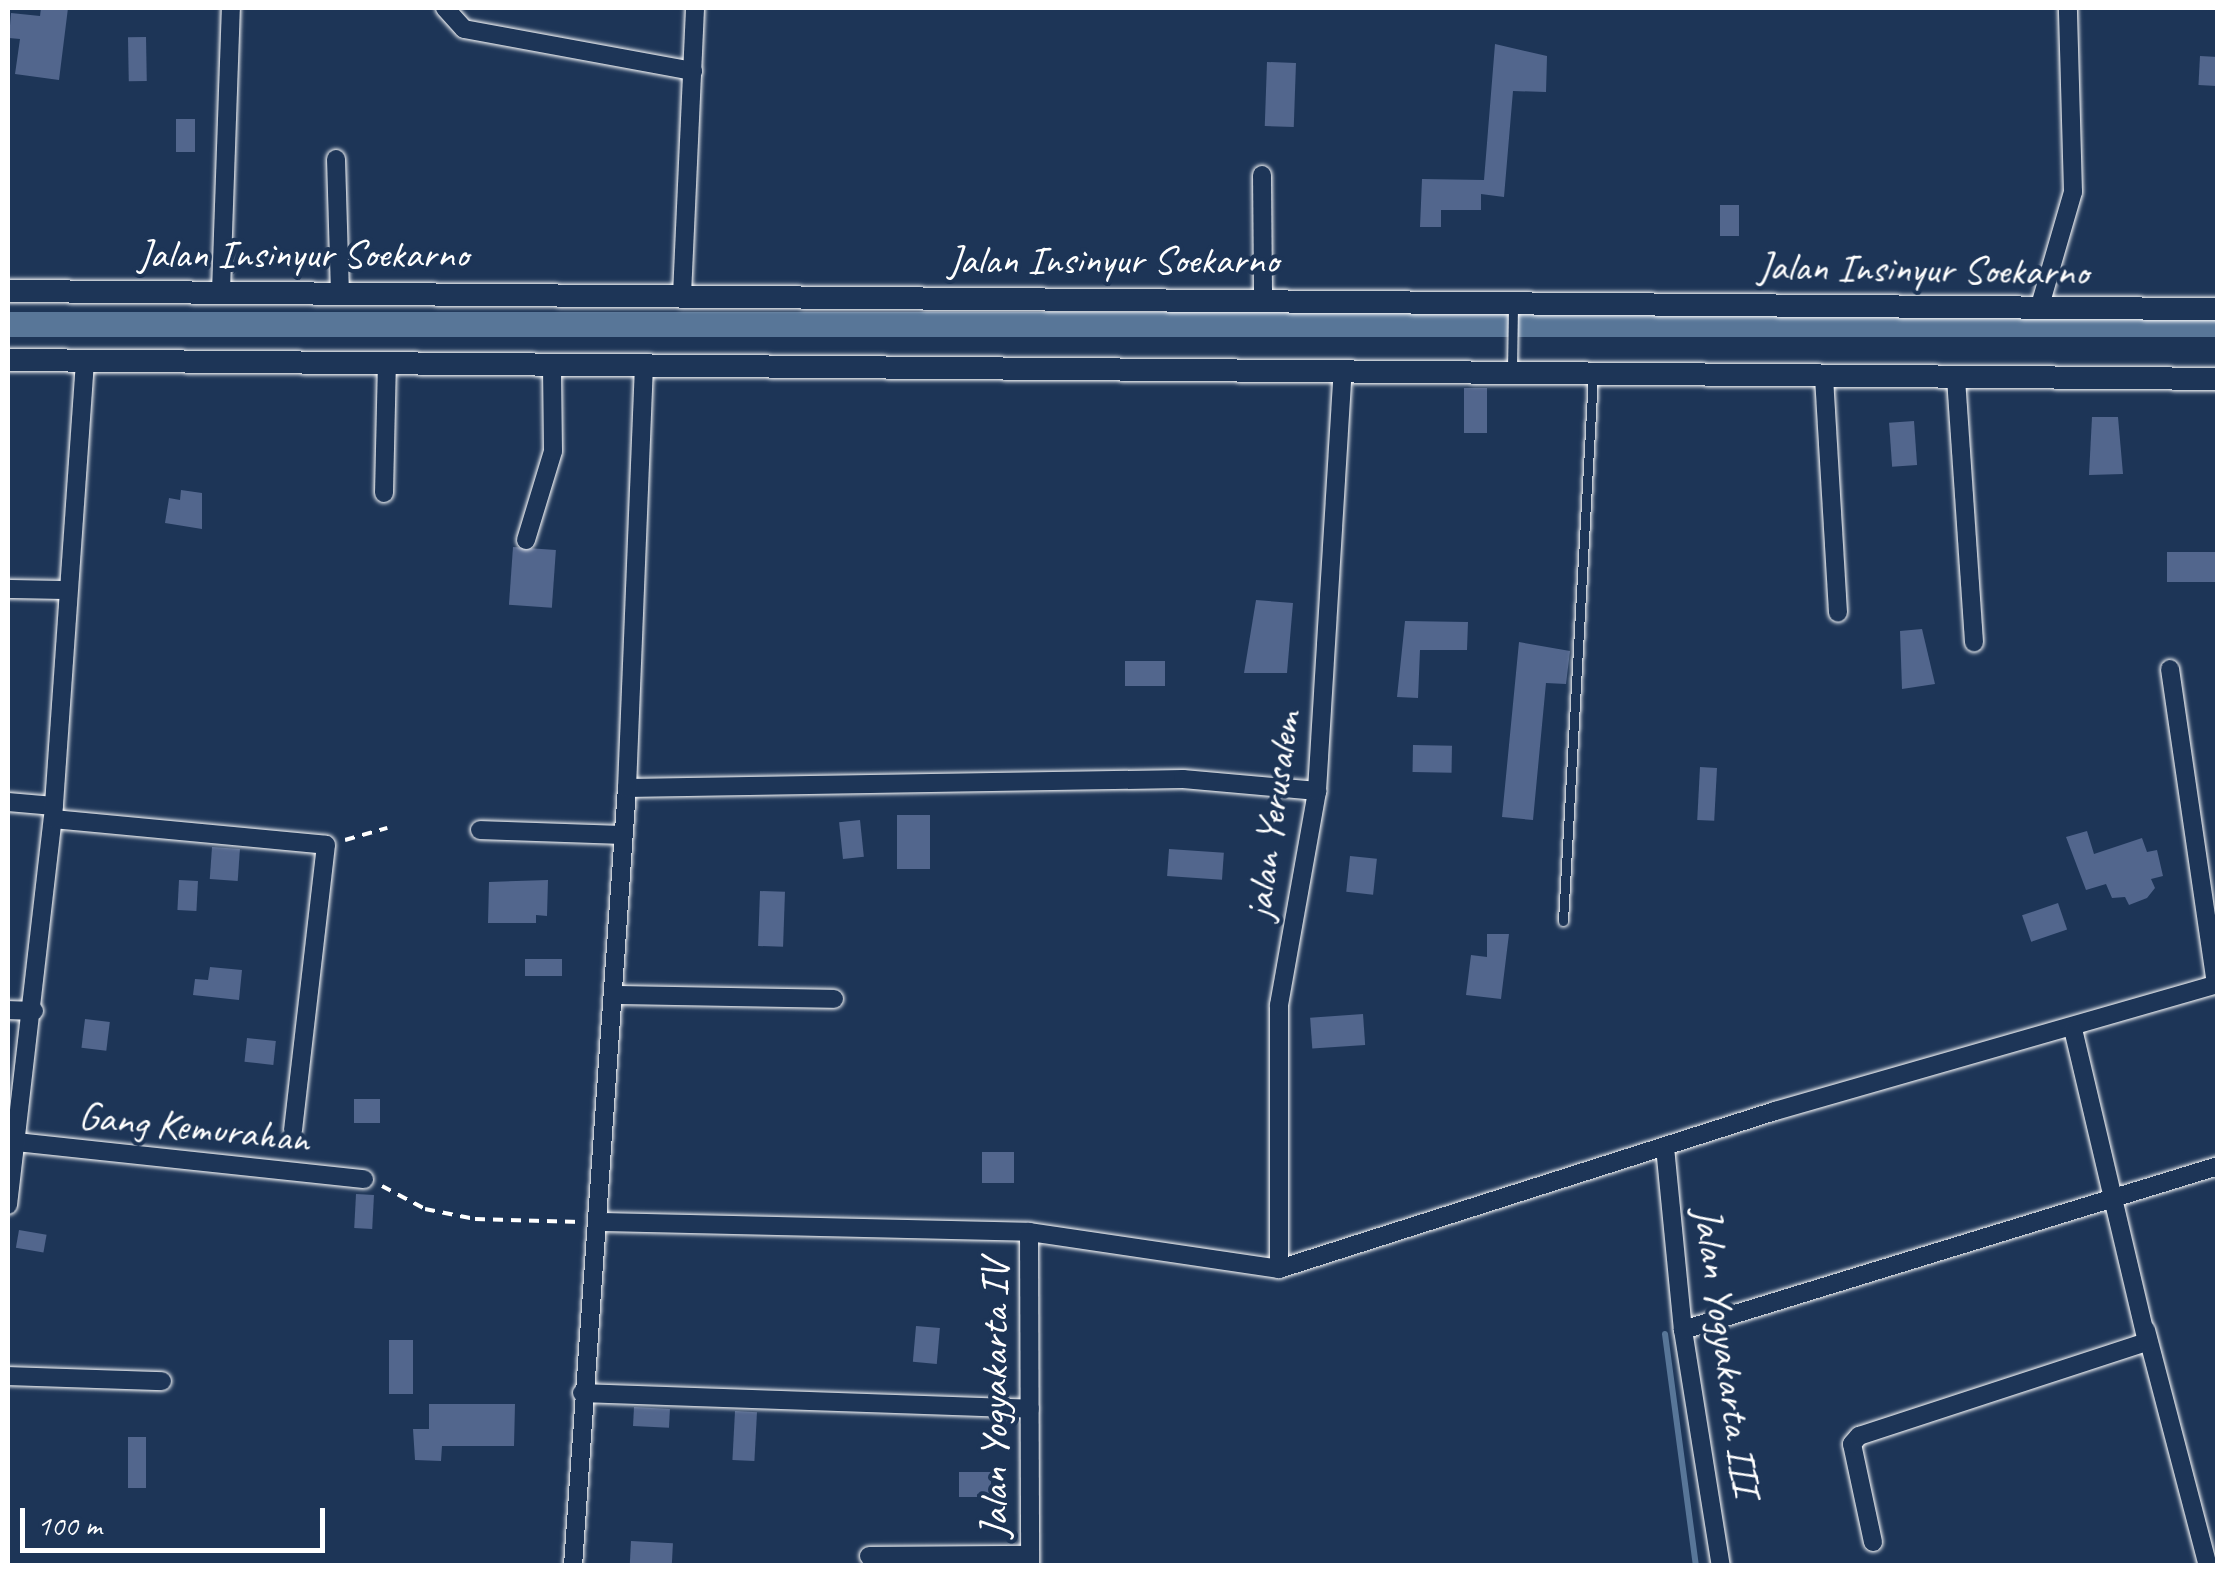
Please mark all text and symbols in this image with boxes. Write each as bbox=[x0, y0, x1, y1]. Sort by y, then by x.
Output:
street label: Jalan Insinyur Soekarno bbox=[139, 230, 467, 278]
street label: Jalan Insinyur Soekarno bbox=[949, 236, 1277, 284]
street label: Jalan Insinyur Soekarno bbox=[1758, 242, 2088, 296]
street label: jalan Yerusalem bbox=[1234, 709, 1310, 921]
street label: Gang Kemurahan bbox=[76, 1091, 312, 1163]
street label: Jalan Yogyakarta III bbox=[1683, 1204, 1771, 1498]
street label: Jalan Yogyakarta IV bbox=[970, 1260, 1018, 1538]
scale bar bbox=[25, 1488, 330, 1550]
text: 100 m bbox=[37, 1506, 102, 1544]

